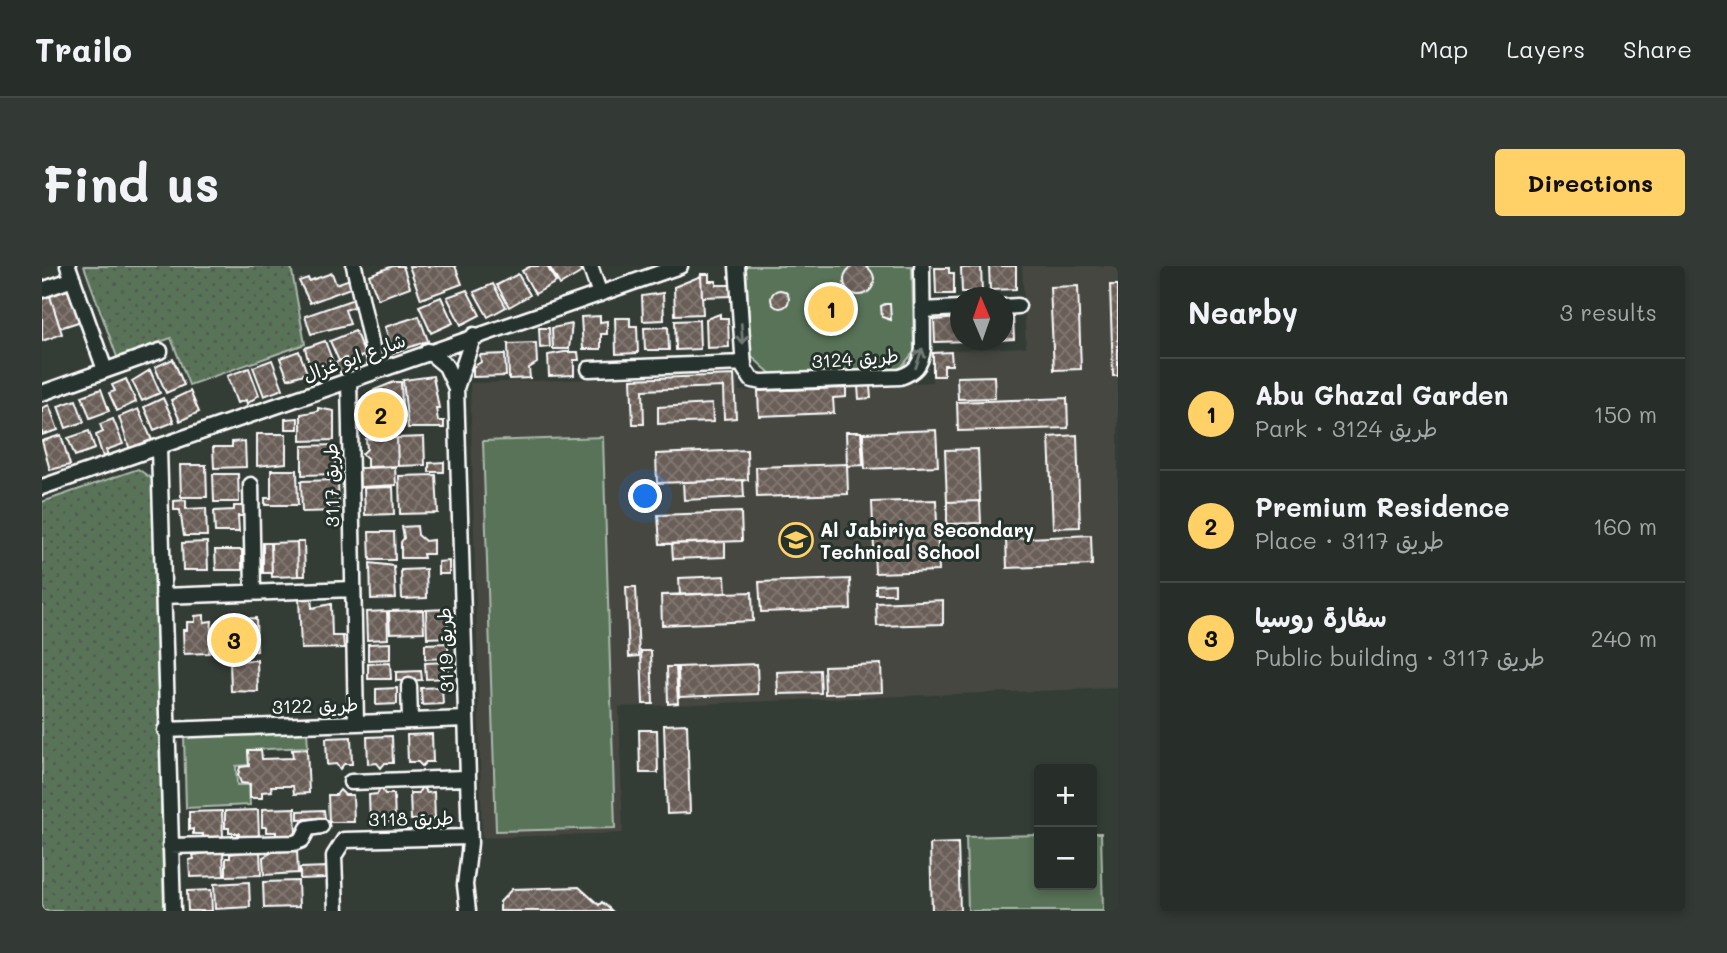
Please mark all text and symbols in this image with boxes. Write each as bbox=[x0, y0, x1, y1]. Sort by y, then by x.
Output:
text: Trailo bbox=[35, 27, 132, 70]
text: Map bbox=[1420, 33, 1468, 64]
text: Layers bbox=[1506, 33, 1585, 64]
text: Share bbox=[1623, 33, 1692, 64]
button: Directions bbox=[1495, 149, 1685, 216]
text: Find us bbox=[42, 151, 220, 214]
pin: 1 bbox=[808, 283, 854, 335]
north arrow bbox=[950, 287, 1013, 350]
text: Nearby bbox=[1188, 292, 1298, 332]
text: 3 results bbox=[1560, 297, 1657, 327]
one-way arrow bbox=[735, 322, 748, 345]
street label: شارع ابو غزال bbox=[299, 327, 410, 389]
street label: طريق 3124 bbox=[811, 342, 899, 374]
one-way arrow bbox=[914, 348, 926, 369]
text: Abu Ghazal Garden bbox=[1255, 378, 1508, 412]
pin: 2 bbox=[358, 389, 404, 441]
text: 1 bbox=[1206, 399, 1216, 429]
text: 150 m bbox=[1593, 399, 1657, 429]
text: Park · طريق 3124 bbox=[1255, 413, 1438, 443]
street label: طريق 3117 bbox=[318, 442, 344, 528]
your location bbox=[628, 479, 662, 513]
text: Premium Residence bbox=[1255, 490, 1509, 524]
text: 2 bbox=[1205, 511, 1217, 541]
text: 160 m bbox=[1593, 511, 1657, 541]
place label: Al Jabiriya Secondary Technical School bbox=[820, 517, 1034, 564]
school or university icon: Al Jabiriya Secondary Technical School bbox=[777, 521, 815, 559]
text: Place · طريق 3117 bbox=[1255, 525, 1444, 555]
text: سفارة روسيا bbox=[1255, 600, 1387, 634]
street label: طريق 3119 bbox=[431, 607, 459, 693]
pin: 3 bbox=[211, 614, 257, 666]
text: 3 bbox=[1204, 623, 1218, 653]
text: 240 m bbox=[1591, 623, 1657, 653]
text: Public building · طريق 3117 bbox=[1255, 642, 1545, 672]
street label: طريق 3122 bbox=[271, 691, 359, 719]
map controls bbox=[1034, 764, 1097, 890]
button: + bbox=[1034, 764, 1097, 827]
street label: طريق 3118 bbox=[368, 805, 454, 831]
button: − bbox=[1034, 827, 1097, 890]

